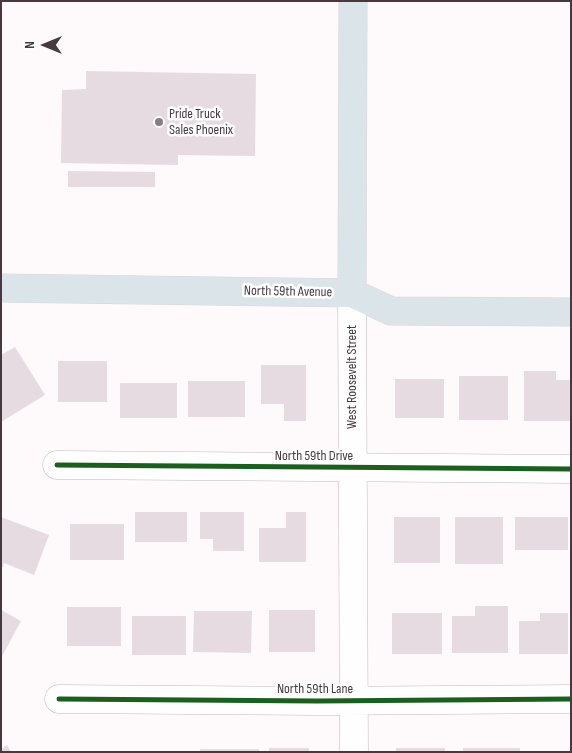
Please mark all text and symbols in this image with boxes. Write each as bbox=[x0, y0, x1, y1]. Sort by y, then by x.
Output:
north arrow bbox=[20, 20, 70, 70]
text: N bbox=[21, 41, 38, 49]
place label: Pride Truck Sales Phoenix bbox=[169, 106, 233, 138]
marker: Pride Truck Sales Phoenix bbox=[153, 116, 165, 128]
street label: North 59th Avenue bbox=[244, 283, 332, 301]
street label: West Roosevelt Street bbox=[344, 325, 360, 429]
street label: North 59th Drive bbox=[275, 448, 353, 464]
street label: North 59th Lane bbox=[277, 681, 353, 697]

